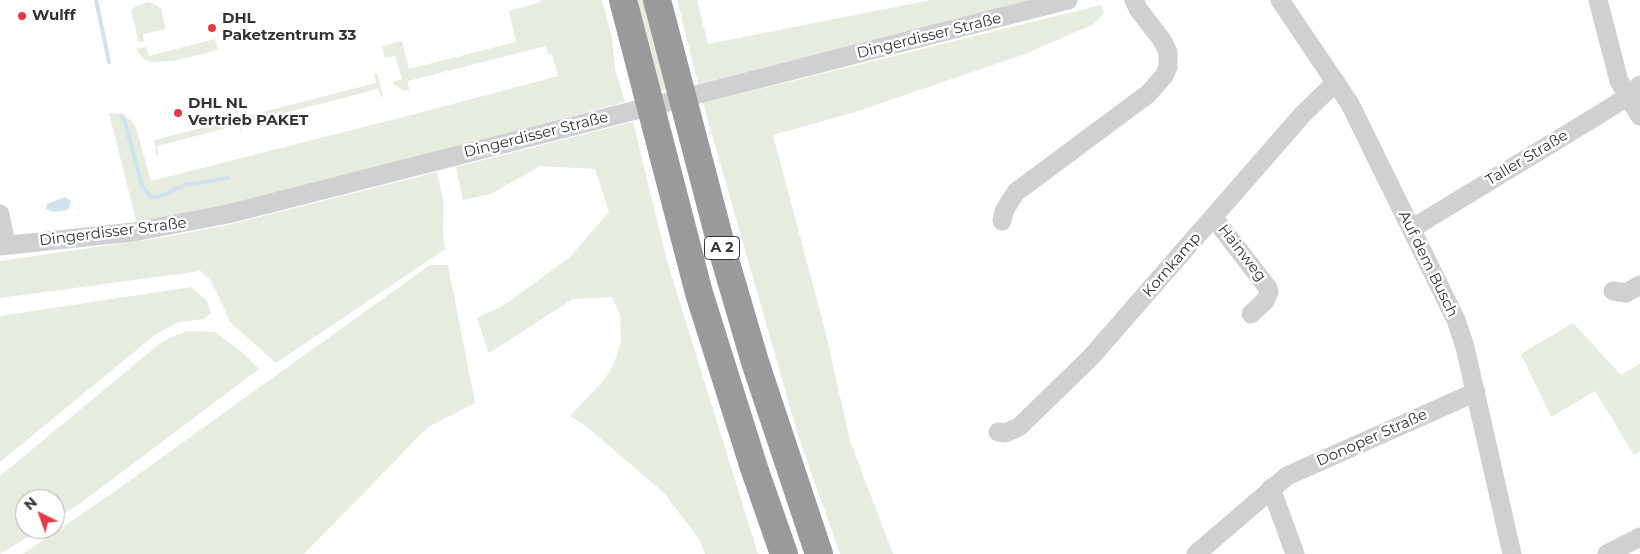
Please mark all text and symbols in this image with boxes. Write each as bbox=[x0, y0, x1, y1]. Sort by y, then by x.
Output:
place label: Wulff bbox=[32, 7, 75, 25]
street label: Dingerdisser Straße bbox=[855, 9, 1003, 63]
marker: Wulff bbox=[16, 10, 28, 22]
place label: DHL Paketzentrum 33 bbox=[222, 10, 356, 45]
marker: DHL Paketzentrum 33 bbox=[206, 22, 218, 34]
place label: DHL NL Vertrieb PAKET bbox=[188, 95, 308, 130]
marker: DHL NL Vertrieb PAKET bbox=[172, 107, 184, 119]
street label: Dingerdisser Straße bbox=[462, 108, 610, 162]
street label: Taller Straße bbox=[1483, 126, 1571, 190]
street label: Auf dem Busch bbox=[1394, 208, 1462, 320]
street label: Dingerdisser Straße bbox=[38, 214, 188, 250]
street label: Hainweg bbox=[1214, 221, 1270, 285]
street label: Kornkamp bbox=[1139, 229, 1205, 301]
road number: A 2 bbox=[704, 237, 740, 260]
street label: Donoper Straße bbox=[1314, 406, 1430, 470]
north arrow bbox=[15, 489, 65, 539]
text: N bbox=[20, 493, 41, 514]

